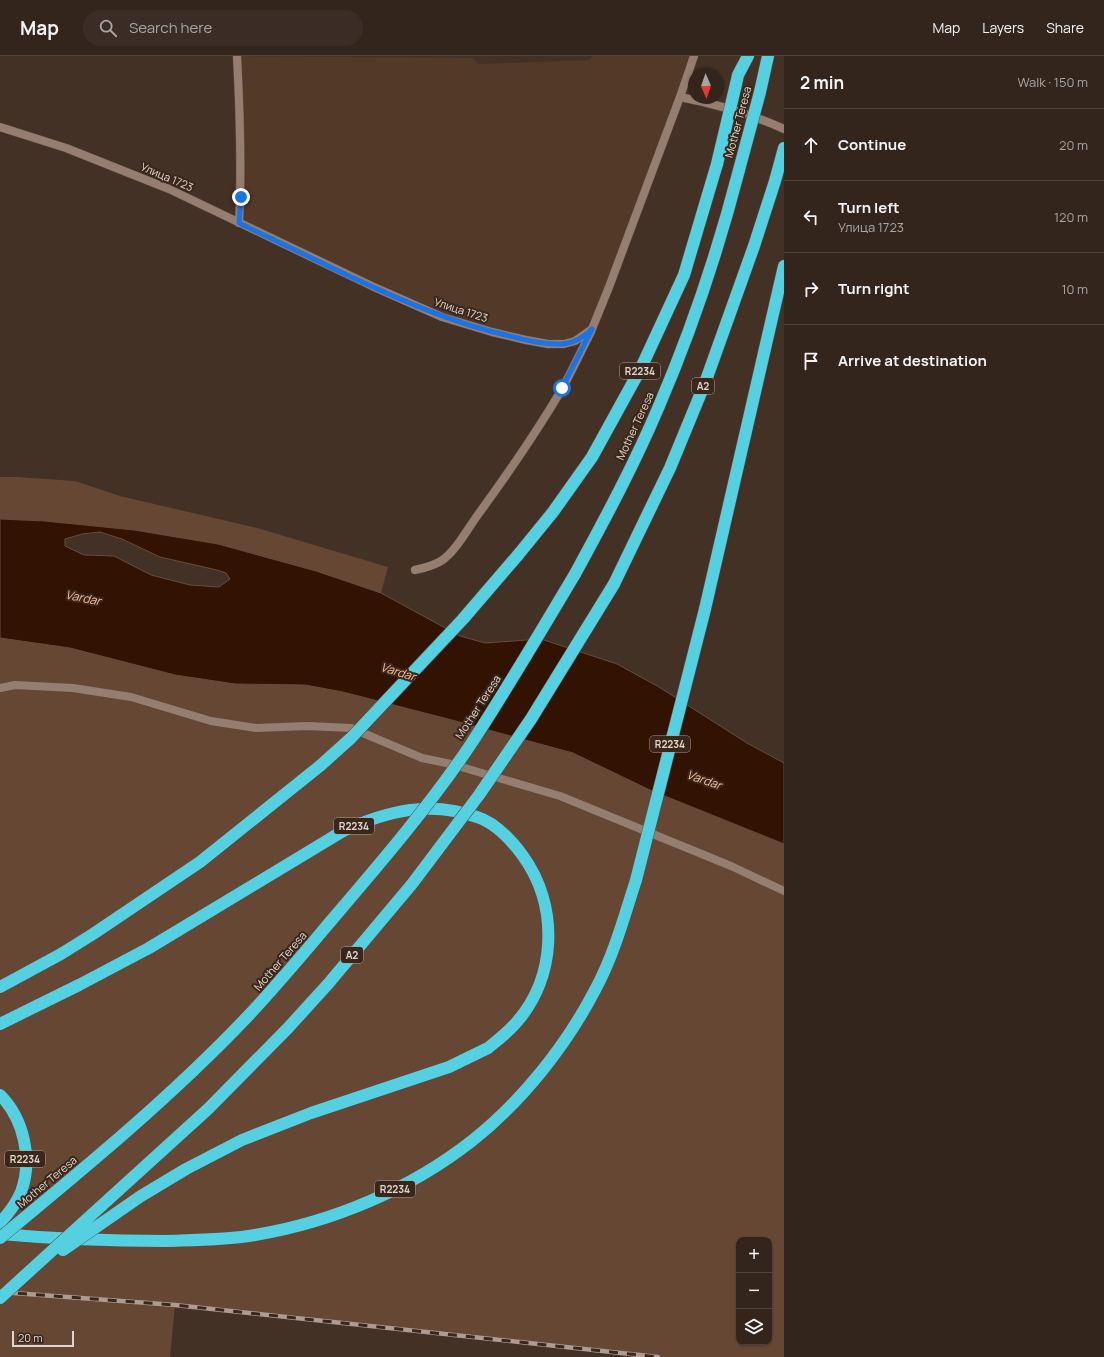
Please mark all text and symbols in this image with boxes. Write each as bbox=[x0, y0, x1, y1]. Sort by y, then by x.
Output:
search box bbox=[83, 10, 363, 46]
text: Map bbox=[20, 15, 59, 41]
icon: search bbox=[97, 17, 119, 39]
text: Search here bbox=[129, 17, 212, 38]
text: Map bbox=[932, 18, 960, 37]
text: Layers bbox=[982, 18, 1024, 37]
text: Share bbox=[1046, 18, 1084, 37]
north arrow bbox=[688, 68, 724, 104]
text: 2 min bbox=[800, 71, 844, 94]
text: Walk · 150 m bbox=[1017, 73, 1088, 91]
street label: Mother Teresa bbox=[721, 84, 754, 159]
icon: ahead bbox=[800, 134, 822, 156]
text: Continue bbox=[838, 134, 906, 155]
text: 20 m bbox=[1059, 136, 1088, 154]
street label: Улица 1723 bbox=[139, 159, 196, 194]
route end bbox=[232, 188, 250, 206]
text: Turn left bbox=[838, 197, 900, 218]
icon: left bbox=[800, 206, 822, 228]
text: 120 m bbox=[1054, 208, 1088, 226]
text: Улица 1723 bbox=[838, 218, 904, 236]
icon: right bbox=[800, 278, 822, 300]
text: Turn right bbox=[838, 278, 909, 299]
text: 10 m bbox=[1061, 280, 1088, 298]
street label: Улица 1723 bbox=[432, 294, 490, 325]
icon: arrive bbox=[800, 350, 822, 372]
text: Arrive at destination bbox=[838, 350, 987, 371]
road number: R2234 bbox=[620, 363, 660, 379]
road number: A2 bbox=[692, 378, 714, 394]
route start bbox=[553, 379, 571, 397]
street label: Mother Teresa bbox=[612, 389, 657, 462]
water label: Vardar bbox=[64, 586, 104, 610]
water label: Vardar bbox=[379, 658, 419, 685]
street label: Mother Teresa bbox=[451, 672, 504, 742]
road number: R2234 bbox=[650, 736, 690, 752]
water label: Vardar bbox=[685, 766, 725, 794]
road number: R2234 bbox=[334, 818, 374, 834]
street label: Mother Teresa bbox=[250, 928, 309, 993]
road number: A2 bbox=[341, 947, 363, 963]
road number: R2234 bbox=[5, 1151, 45, 1167]
street label: Mother Teresa bbox=[14, 1152, 80, 1211]
road number: R2234 bbox=[375, 1181, 415, 1197]
map controls bbox=[736, 1237, 772, 1345]
button: + bbox=[736, 1237, 772, 1273]
button: − bbox=[736, 1273, 772, 1309]
button: layers bbox=[736, 1309, 772, 1345]
scale bar bbox=[12, 1329, 74, 1348]
text: 20 m bbox=[18, 1330, 43, 1345]

